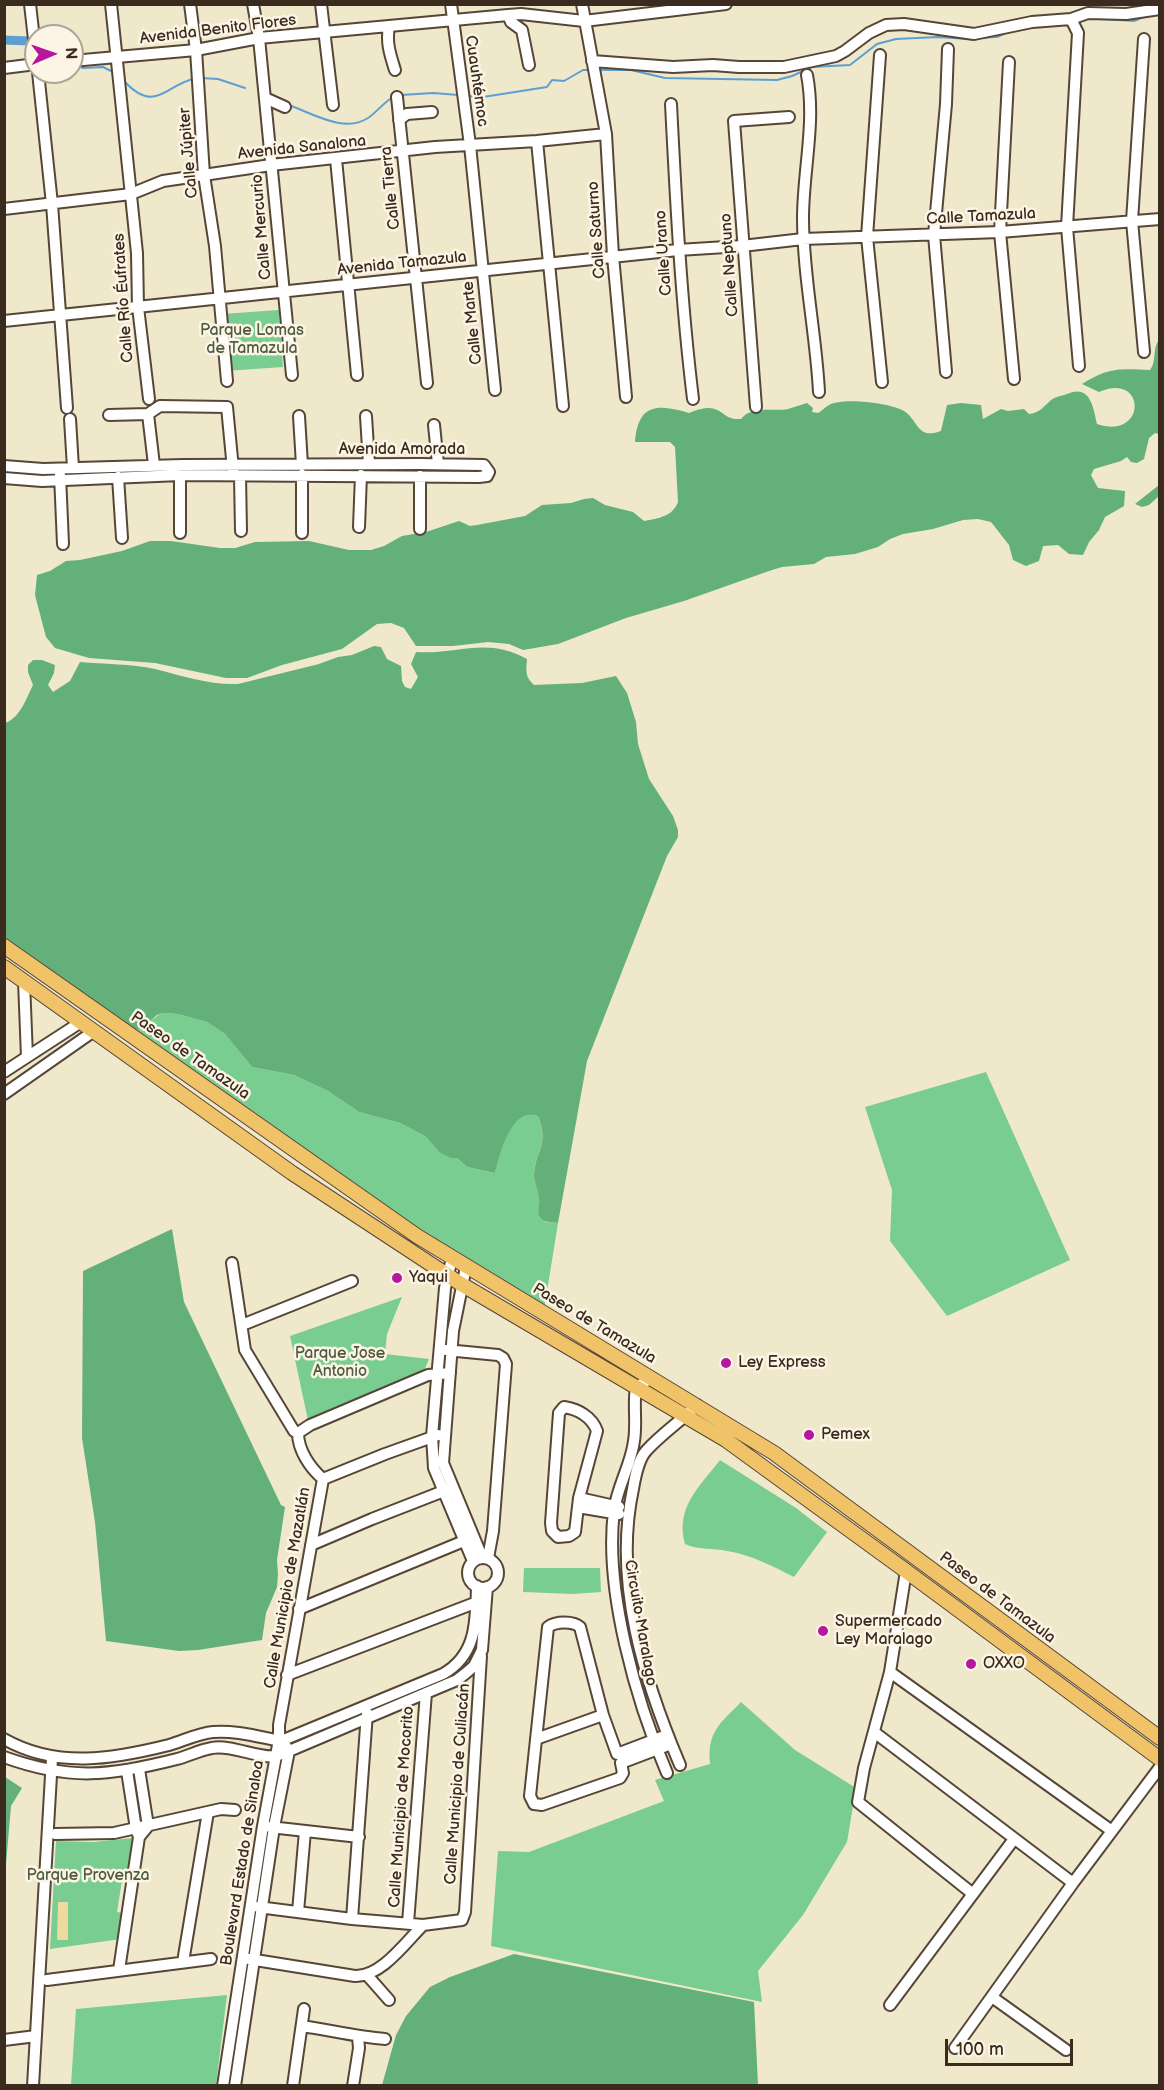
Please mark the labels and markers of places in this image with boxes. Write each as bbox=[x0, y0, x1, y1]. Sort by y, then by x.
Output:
place label: Yaqui bbox=[409, 1268, 448, 1288]
marker: Yaqui bbox=[390, 1271, 404, 1285]
place label: Ley Express bbox=[738, 1353, 826, 1373]
marker: Ley Express bbox=[719, 1356, 733, 1370]
place label: Pemex bbox=[821, 1425, 870, 1445]
marker: Pemex bbox=[802, 1428, 816, 1442]
place label: Supermercado Ley Maralago bbox=[835, 1612, 942, 1650]
marker: Supermercado Ley Maralago bbox=[816, 1624, 830, 1638]
place label: OXXO bbox=[983, 1654, 1025, 1674]
marker: OXXO bbox=[964, 1657, 978, 1671]

